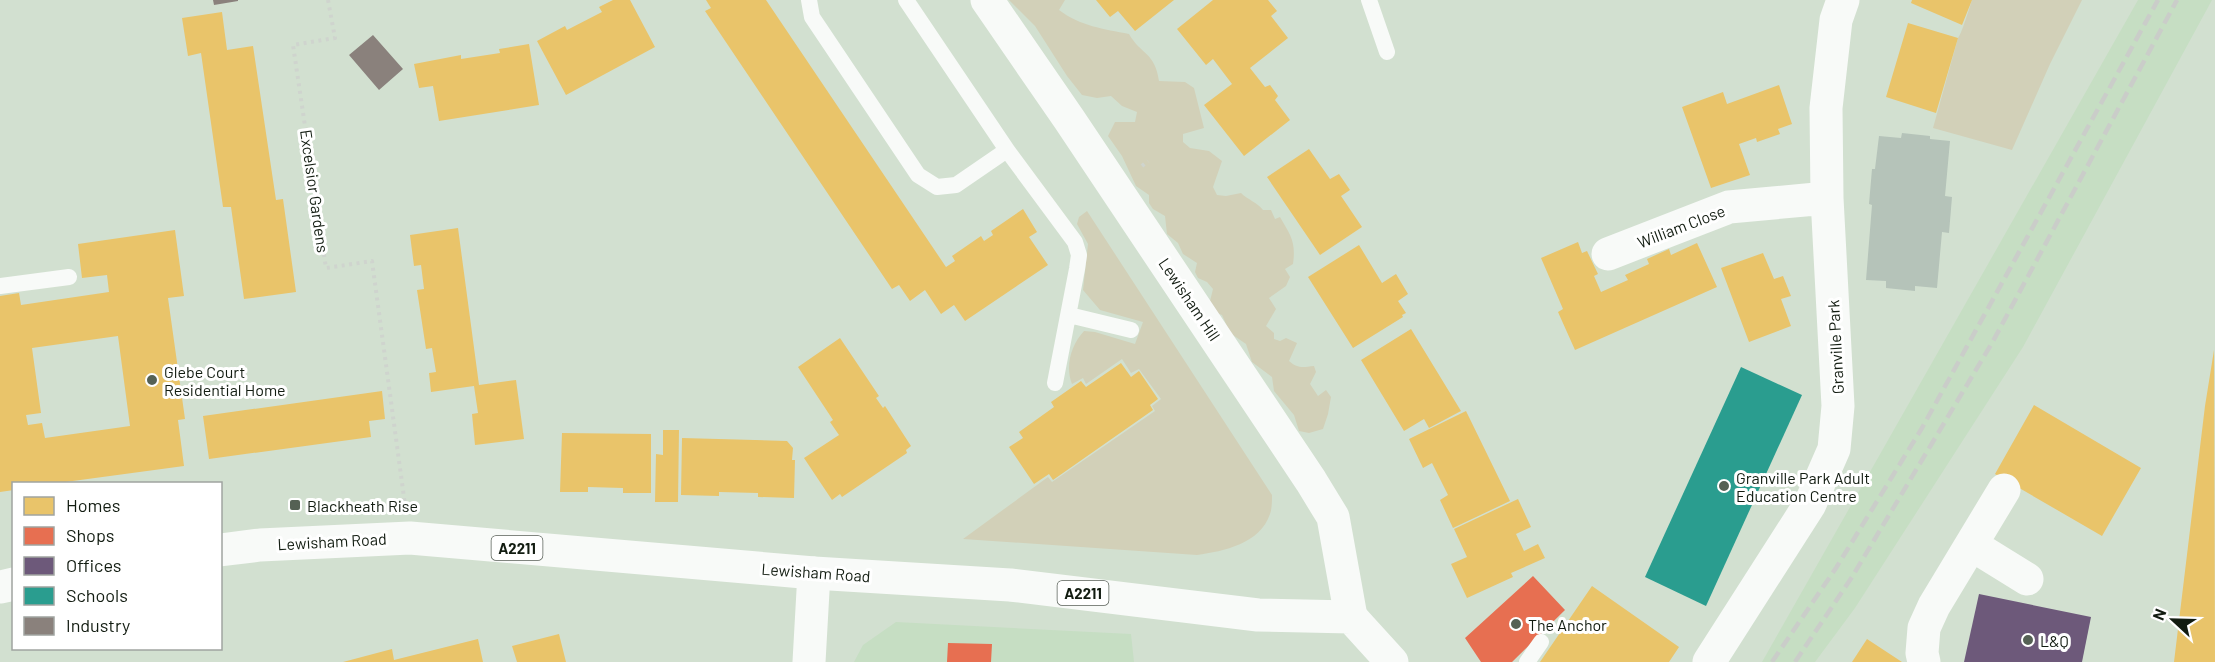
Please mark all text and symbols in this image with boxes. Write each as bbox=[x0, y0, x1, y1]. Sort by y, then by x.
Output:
street label: Excelsior Gardens bbox=[297, 128, 333, 254]
street label: William Close bbox=[1634, 201, 1728, 251]
street label: Lewisham Hill bbox=[1155, 254, 1225, 344]
street label: Granville Park bbox=[1823, 299, 1847, 395]
place label: Glebe Court Residential Home bbox=[164, 362, 286, 399]
marker: Glebe Court Residential Home bbox=[145, 373, 159, 387]
place label: Granville Park Adult Education Centre bbox=[1736, 468, 1870, 505]
marker: Granville Park Adult Education Centre bbox=[1717, 479, 1731, 493]
legend bbox=[12, 482, 222, 650]
text: Homes bbox=[66, 494, 120, 516]
place label: Blackheath Rise bbox=[307, 496, 418, 515]
marker: Blackheath Rise bbox=[288, 498, 302, 512]
text: Shops bbox=[66, 524, 115, 546]
street label: Lewisham Road bbox=[277, 529, 387, 553]
road number: A2211 bbox=[492, 536, 542, 560]
text: Offices bbox=[66, 554, 122, 576]
street label: Lewisham Road bbox=[761, 559, 871, 585]
road number: A2211 bbox=[1058, 581, 1108, 605]
text: Schools bbox=[66, 584, 128, 606]
north arrow bbox=[2143, 590, 2203, 650]
text: N bbox=[2148, 606, 2169, 623]
text: Industry bbox=[66, 614, 130, 636]
place label: The Anchor bbox=[1528, 615, 1607, 634]
marker: The Anchor bbox=[1509, 617, 1523, 631]
place label: L&Q bbox=[2040, 631, 2069, 650]
marker: L&Q bbox=[2021, 633, 2035, 647]

